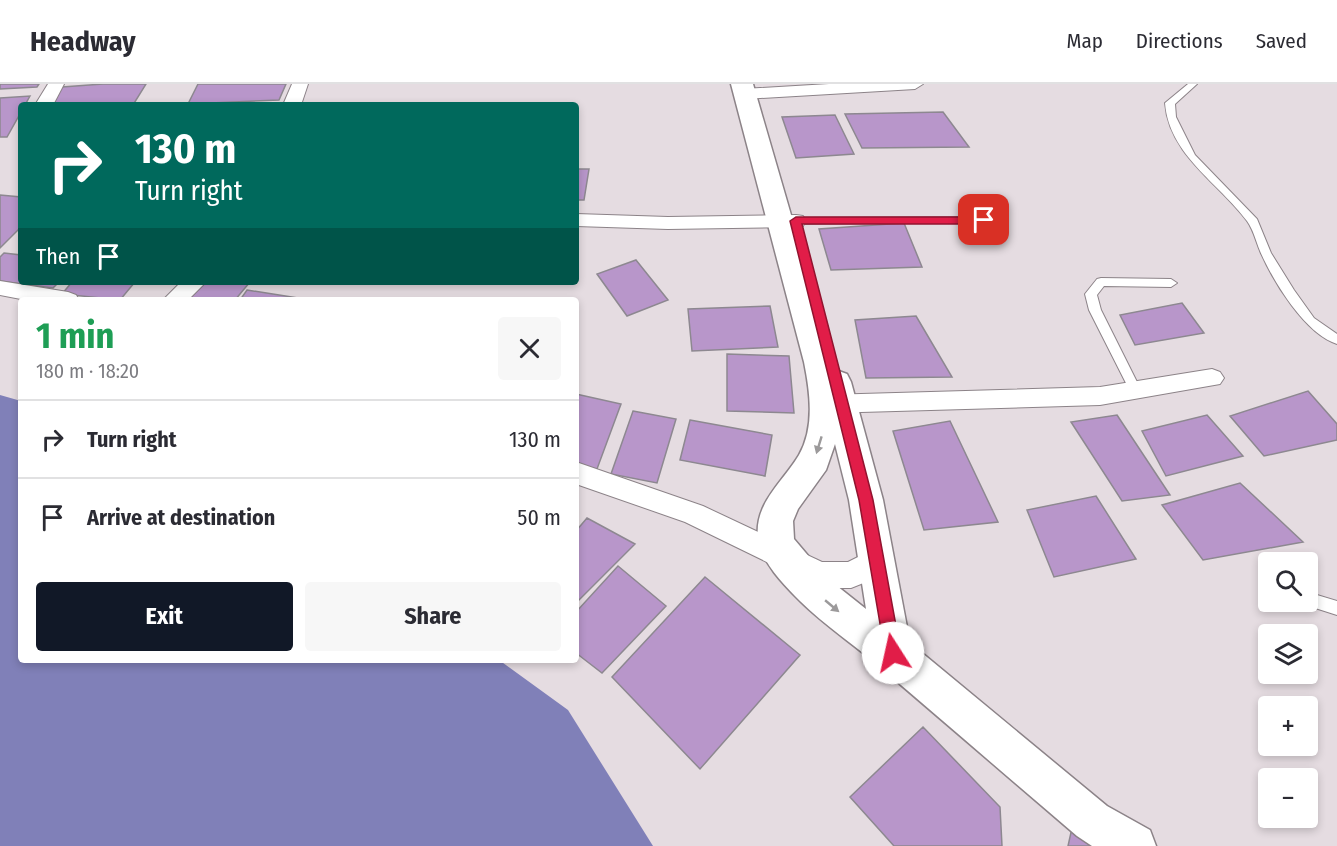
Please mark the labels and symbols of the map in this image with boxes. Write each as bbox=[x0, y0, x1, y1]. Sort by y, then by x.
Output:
pin bbox=[958, 194, 1009, 245]
one-way arrow bbox=[814, 436, 823, 454]
one-way arrow bbox=[824, 599, 839, 612]
position arrow bbox=[861, 621, 925, 685]

